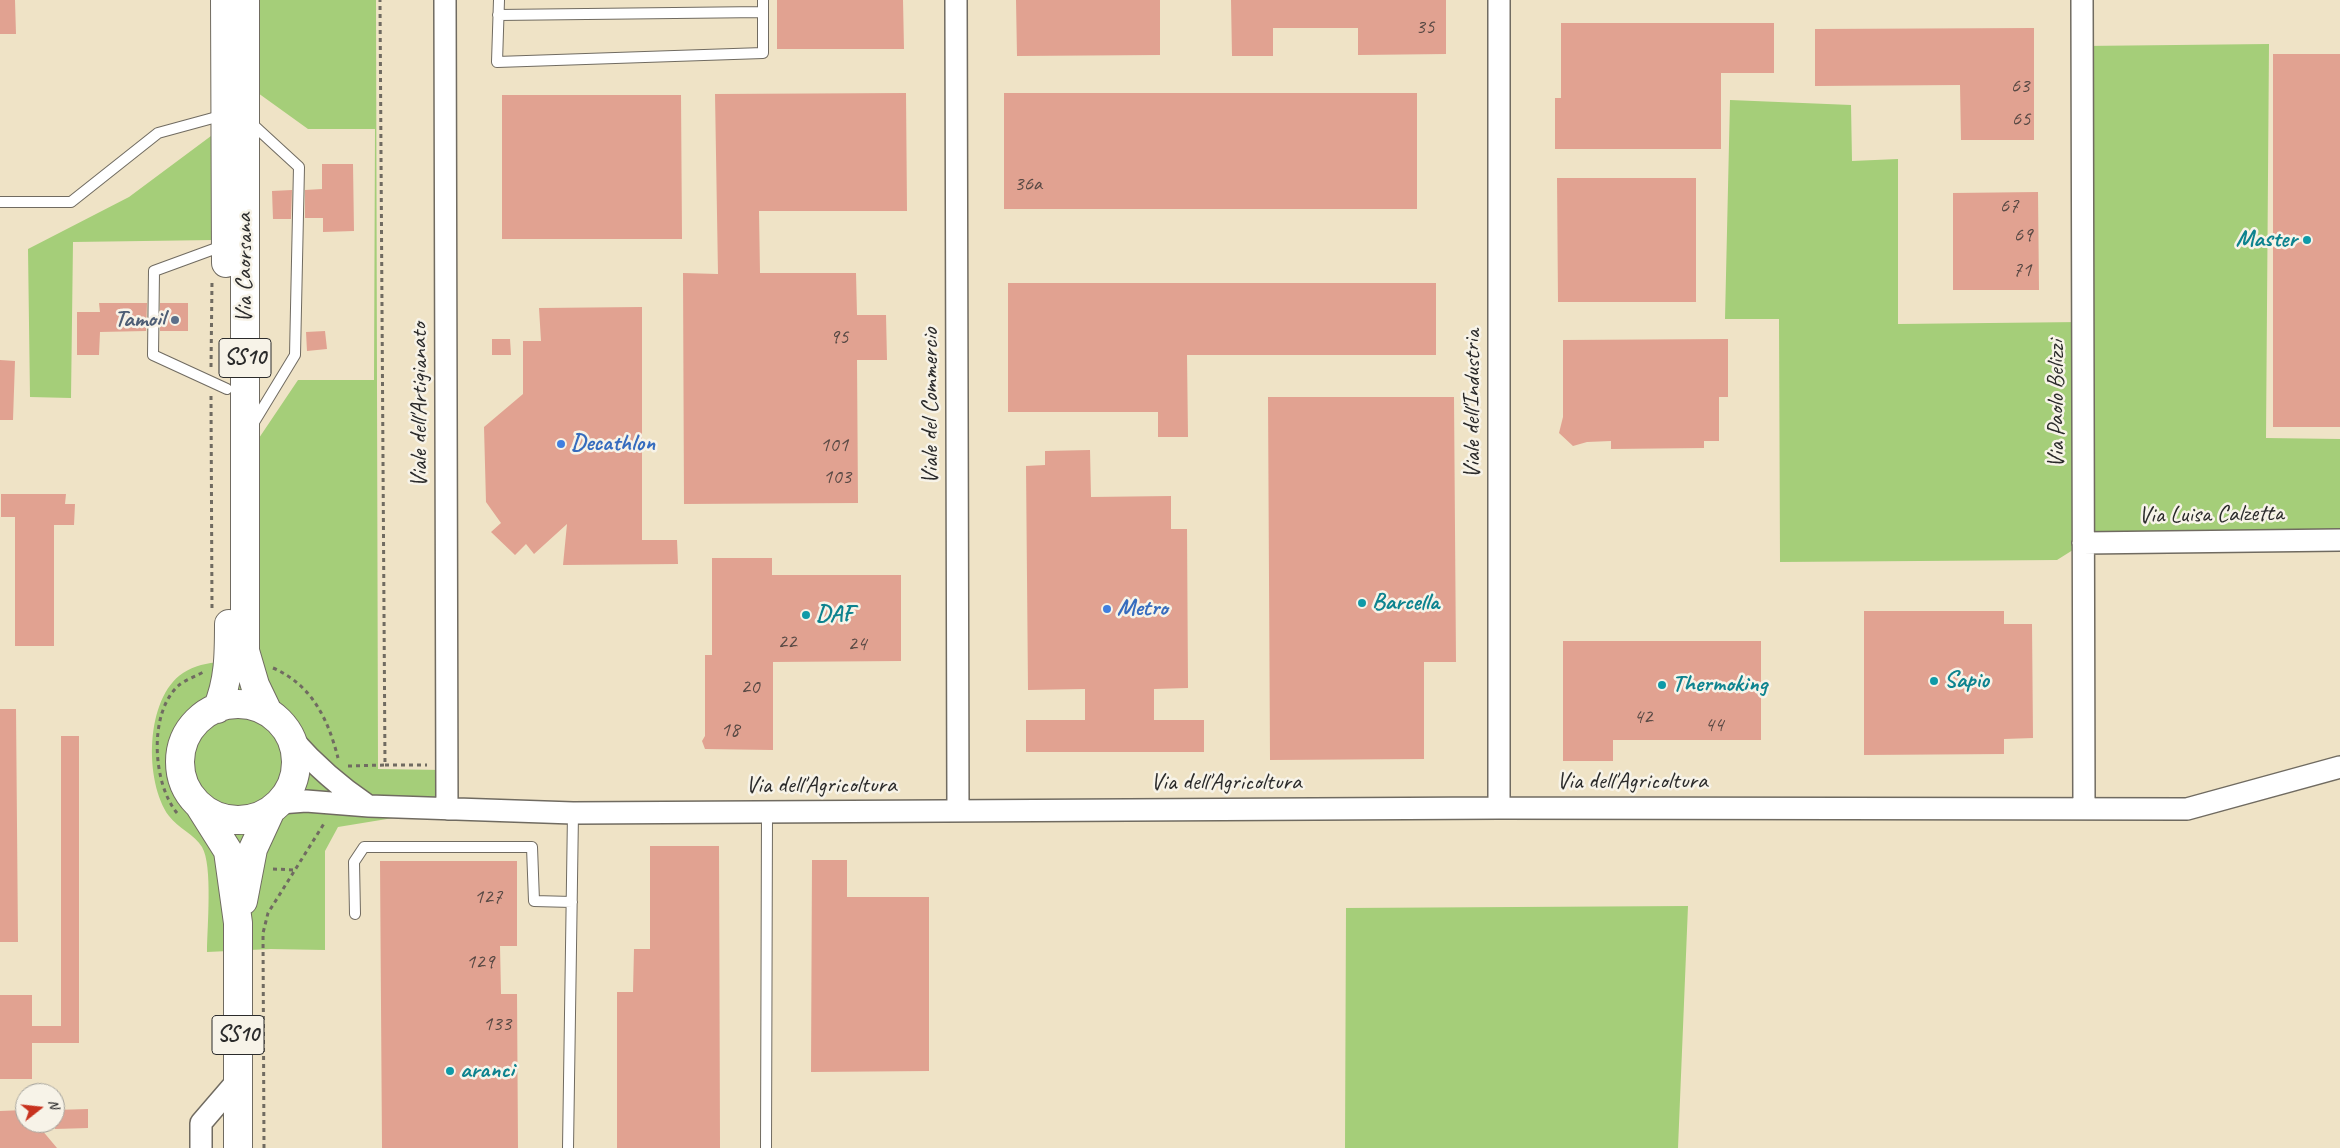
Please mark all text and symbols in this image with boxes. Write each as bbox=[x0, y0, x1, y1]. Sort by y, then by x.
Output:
house number: 35 bbox=[1416, 14, 1434, 40]
house number: 63 bbox=[2011, 73, 2029, 99]
house number: 65 bbox=[2012, 106, 2030, 132]
house number: 36a bbox=[1014, 171, 1042, 197]
house number: 67 bbox=[2000, 193, 2018, 219]
street label: Via Caorsana bbox=[231, 213, 259, 323]
house number: 69 bbox=[2014, 222, 2032, 248]
place label: Master bbox=[2236, 226, 2297, 254]
marker: Master bbox=[2301, 234, 2313, 246]
house number: 71 bbox=[2013, 257, 2031, 283]
place label: Tamoil bbox=[114, 306, 165, 334]
marker: Tamoil bbox=[169, 314, 181, 326]
street label: Viale dell'Artigianato bbox=[406, 322, 434, 488]
house number: 95 bbox=[830, 324, 848, 350]
street label: Viale del Commercio bbox=[917, 328, 945, 484]
street label: Viale dell'Industria bbox=[1459, 329, 1487, 479]
road number: SS10 bbox=[219, 338, 271, 378]
street label: Via Paolo Belizzi bbox=[2043, 340, 2071, 468]
place label: Decathlon bbox=[571, 430, 655, 458]
house number: 101 bbox=[820, 432, 848, 458]
marker: Decathlon bbox=[555, 438, 567, 450]
house number: 103 bbox=[823, 464, 851, 490]
street label: Via Luisa Calzetta bbox=[2138, 499, 2284, 531]
place label: Barcella bbox=[1372, 589, 1439, 617]
place label: Metro bbox=[1117, 595, 1168, 623]
marker: Barcella bbox=[1356, 597, 1368, 609]
place label: DAF bbox=[816, 601, 854, 629]
marker: Metro bbox=[1101, 603, 1113, 615]
marker: DAF bbox=[800, 609, 812, 621]
house number: 22 bbox=[778, 629, 796, 655]
house number: 24 bbox=[848, 631, 866, 657]
place label: Sapio bbox=[1944, 667, 1989, 695]
place label: Thermoking bbox=[1672, 671, 1767, 699]
house number: 20 bbox=[741, 674, 759, 700]
marker: Sapio bbox=[1928, 675, 1940, 687]
marker: Thermoking bbox=[1656, 679, 1668, 691]
house number: 42 bbox=[1634, 704, 1652, 730]
house number: 44 bbox=[1705, 712, 1723, 738]
house number: 18 bbox=[721, 717, 739, 743]
street label: Via dell'Agricoltura bbox=[1557, 768, 1707, 796]
street label: Via dell'Agricoltura bbox=[1151, 769, 1301, 797]
street label: Via dell'Agricoltura bbox=[746, 772, 896, 800]
house number: 127 bbox=[474, 884, 502, 910]
house number: 129 bbox=[466, 949, 494, 975]
house number: 133 bbox=[483, 1011, 511, 1037]
road number: SS10 bbox=[212, 1016, 264, 1054]
place label: aranci bbox=[460, 1057, 514, 1085]
marker: aranci bbox=[444, 1065, 456, 1077]
north arrow bbox=[15, 1083, 65, 1133]
text: N bbox=[45, 1097, 63, 1111]

